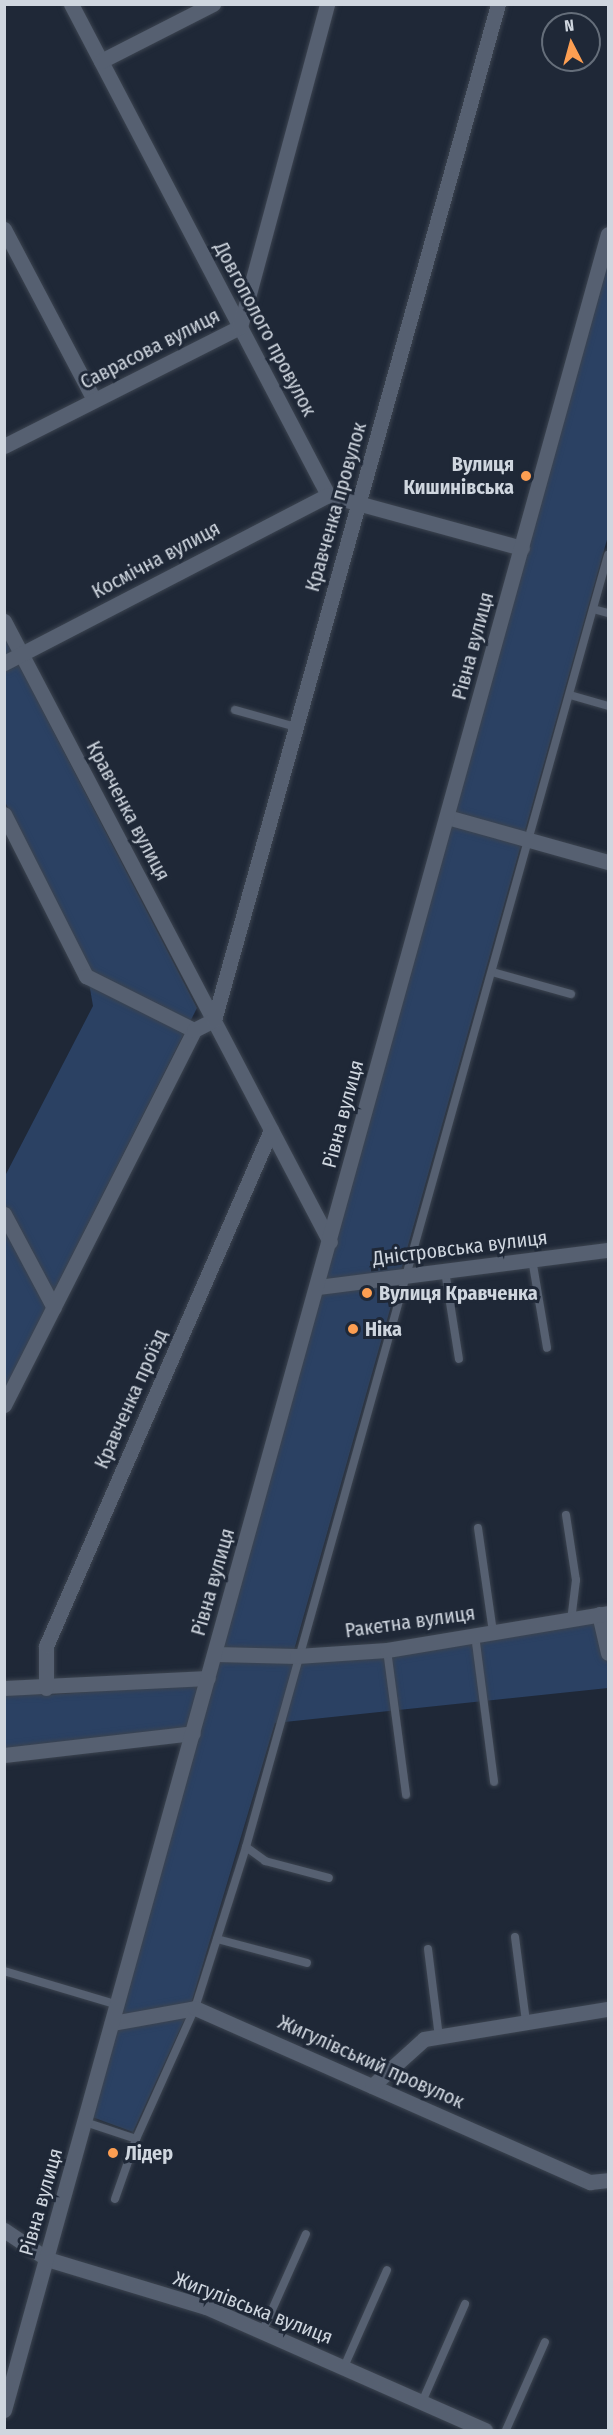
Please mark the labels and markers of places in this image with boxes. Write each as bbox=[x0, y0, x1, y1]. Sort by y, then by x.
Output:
place label: Вулиця Кишинівська bbox=[403, 452, 514, 499]
marker: Вулиця Кишинівська bbox=[519, 469, 533, 483]
place label: Вулиця Кравченка bbox=[379, 1281, 538, 1305]
marker: Вулиця Кравченка bbox=[360, 1286, 374, 1300]
place label: Ніка bbox=[365, 1317, 402, 1341]
marker: Ніка bbox=[346, 1322, 360, 1336]
place label: Лідер bbox=[125, 2141, 173, 2165]
marker: Лідер bbox=[106, 2146, 120, 2160]

